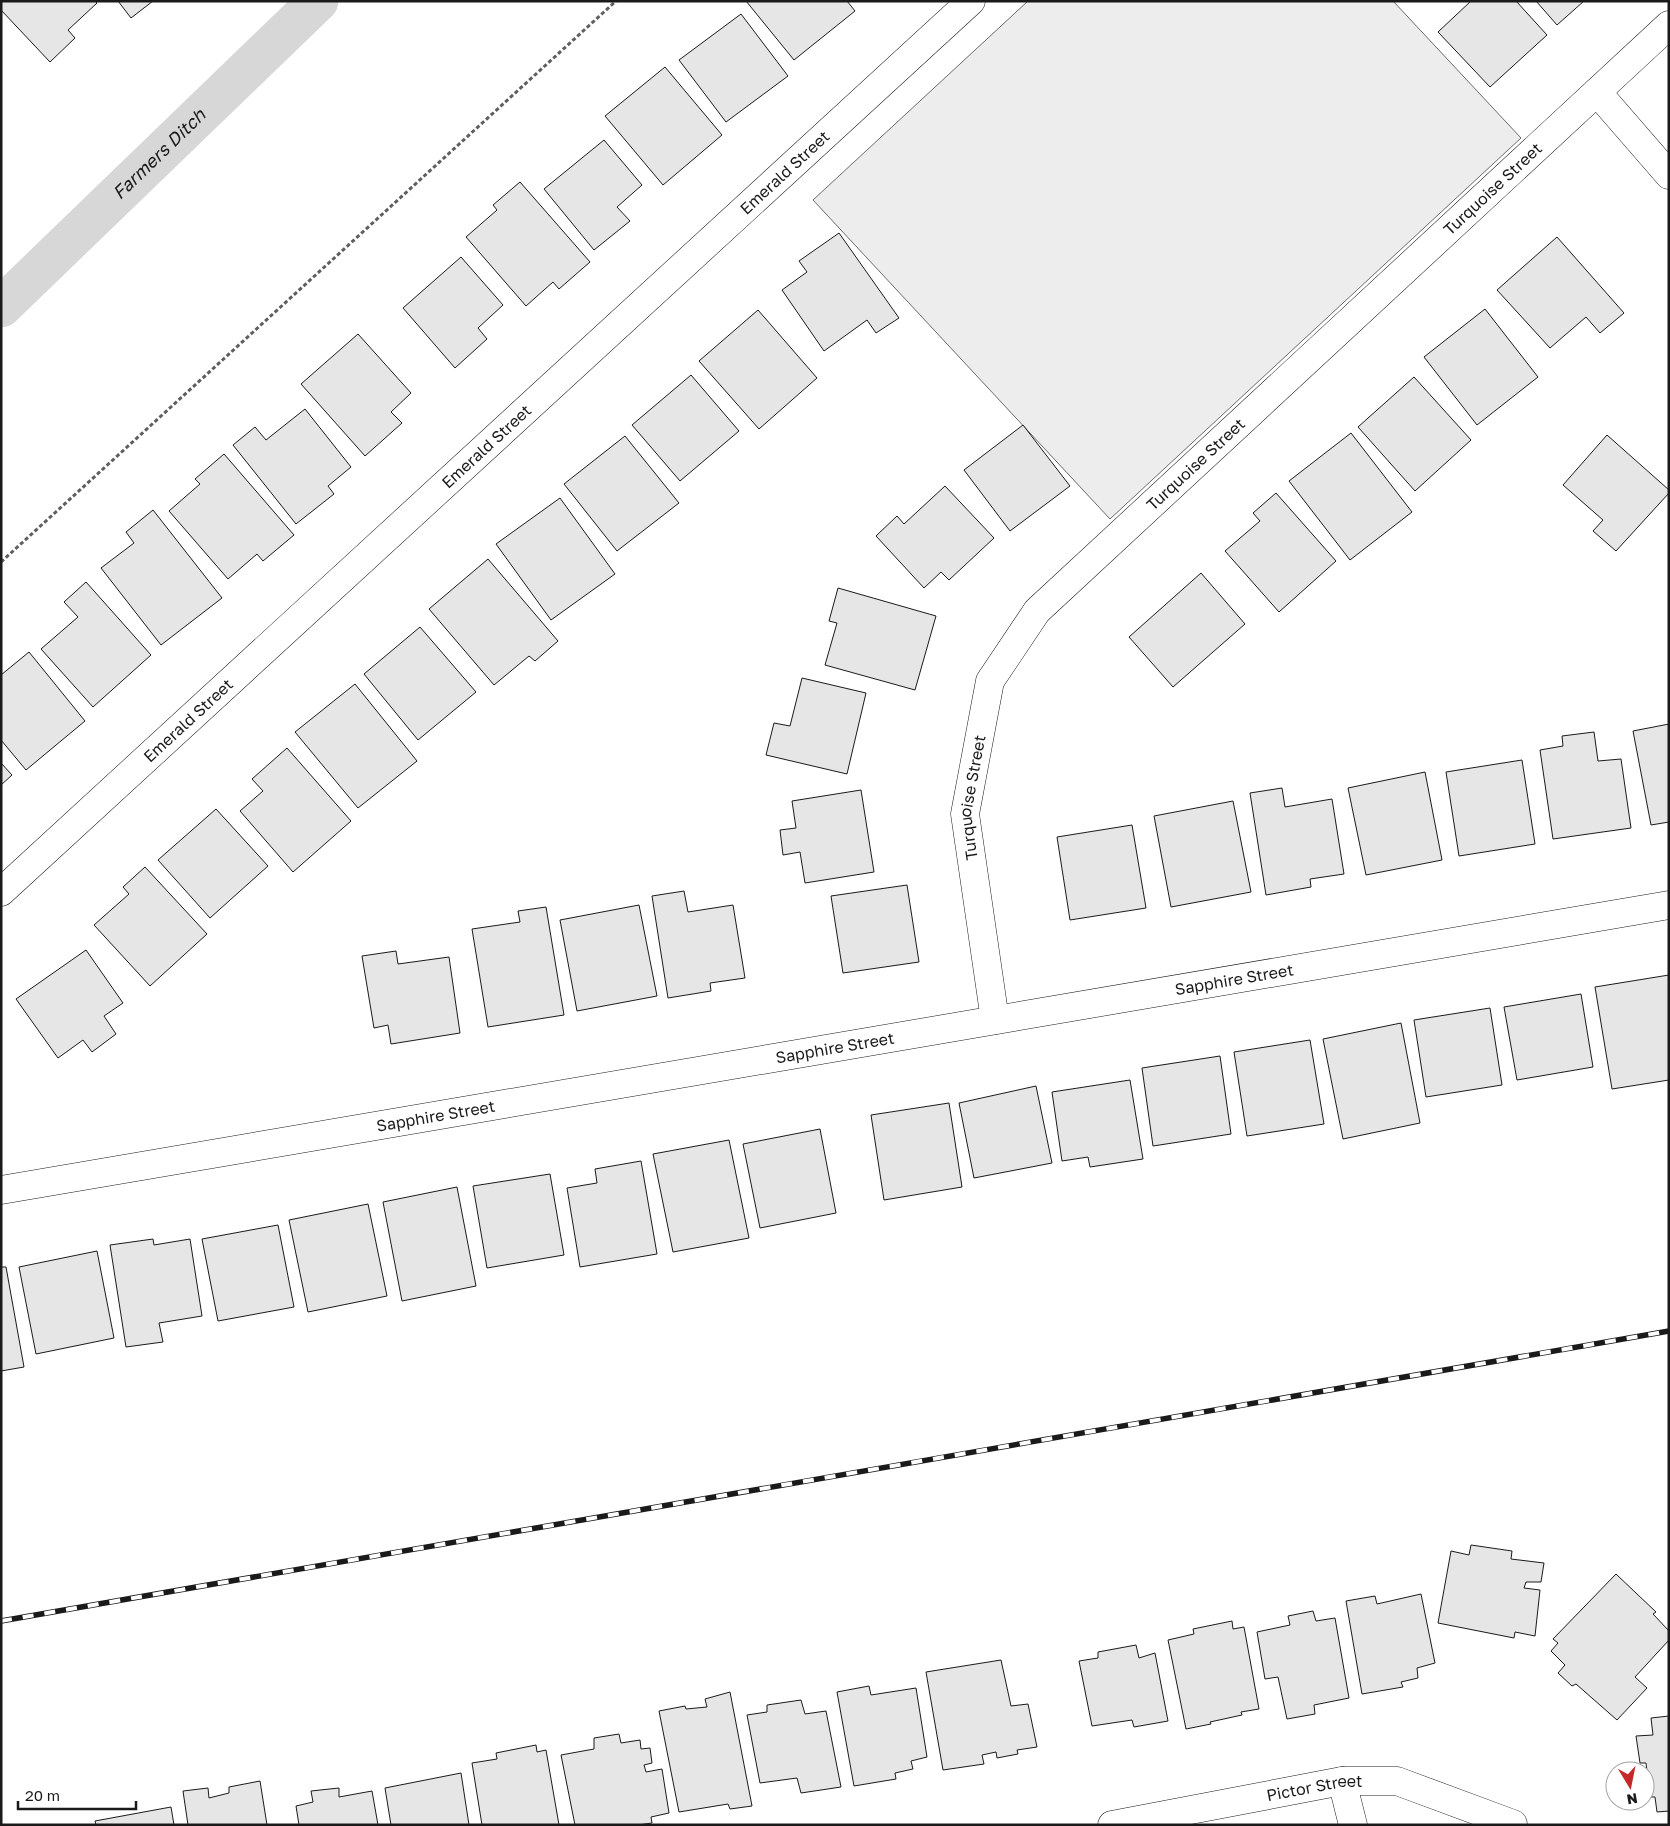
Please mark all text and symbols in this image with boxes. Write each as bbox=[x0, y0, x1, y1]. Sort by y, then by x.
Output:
water label: Farmers Ditch bbox=[108, 103, 210, 203]
street label: Emerald Street bbox=[736, 126, 834, 218]
street label: Turquoise Street bbox=[1439, 138, 1546, 239]
street label: Emerald Street bbox=[437, 400, 535, 492]
street label: Turquoise Street bbox=[1142, 414, 1249, 514]
street label: Emerald Street bbox=[139, 674, 237, 766]
street label: Turquoise Street bbox=[955, 733, 990, 862]
street label: Sapphire Street bbox=[1173, 959, 1295, 999]
street label: Sapphire Street bbox=[774, 1028, 896, 1067]
street label: Sapphire Street bbox=[375, 1096, 496, 1136]
north arrow bbox=[1605, 1761, 1655, 1811]
street label: Pictor Street bbox=[1265, 1771, 1362, 1805]
scale bar bbox=[18, 1778, 135, 1810]
text: 20 m bbox=[25, 1786, 60, 1804]
text: N bbox=[1626, 1790, 1639, 1809]

